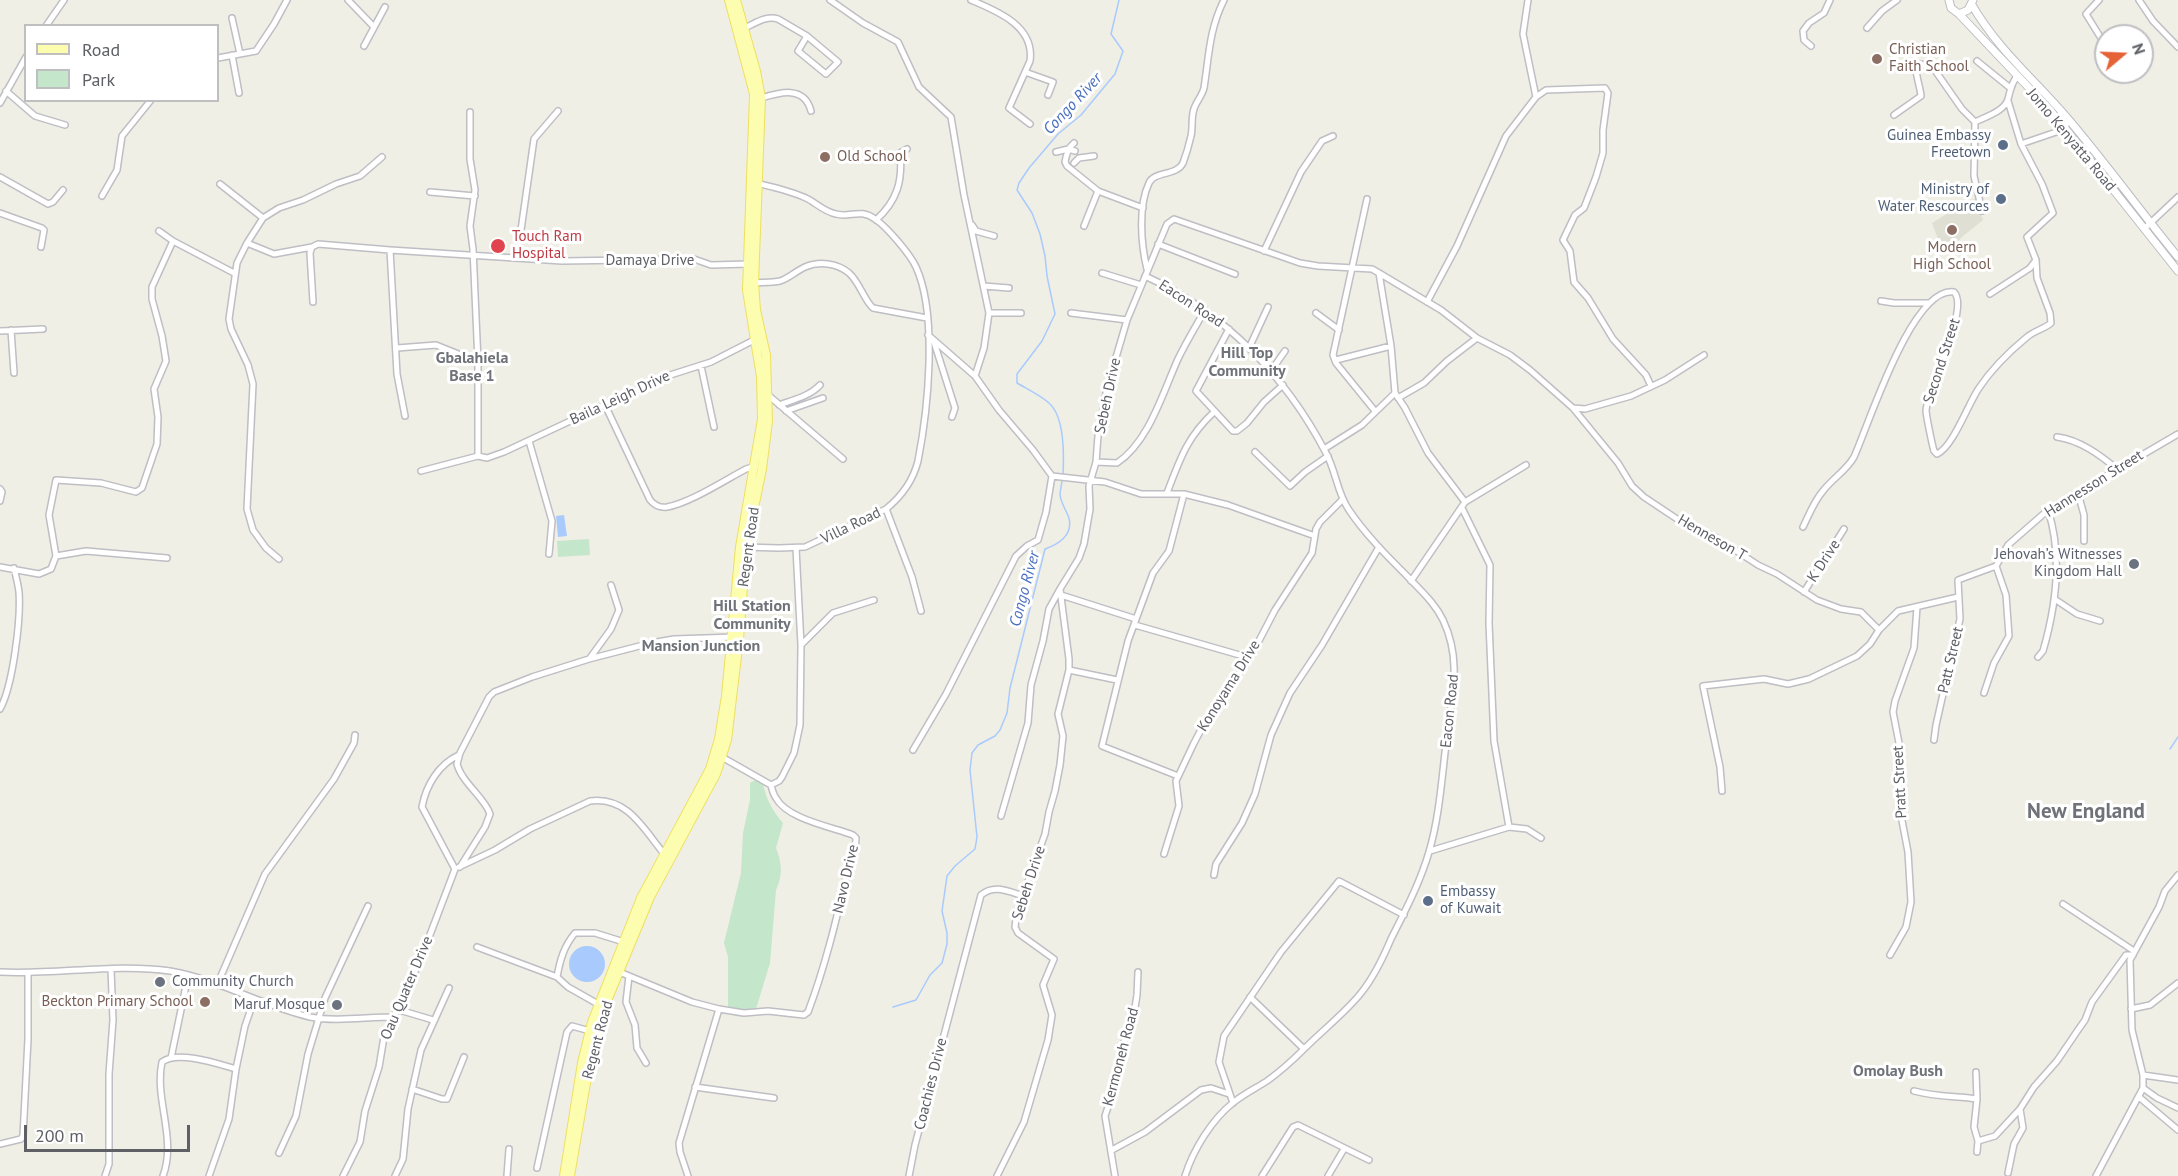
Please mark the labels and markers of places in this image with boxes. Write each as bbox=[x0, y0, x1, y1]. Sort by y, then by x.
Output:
place label: Christian Faith School bbox=[1889, 41, 1969, 76]
marker: Christian Faith School bbox=[1870, 52, 1884, 66]
place label: Guinea Embassy Freetown bbox=[1887, 127, 1991, 162]
marker: Guinea Embassy Freetown bbox=[1996, 138, 2010, 152]
place label: Old School bbox=[837, 148, 907, 166]
marker: Old School bbox=[818, 150, 832, 164]
place label: Ministry of Water Rescources bbox=[1878, 181, 1989, 216]
marker: Ministry of Water Rescources bbox=[1994, 192, 2008, 206]
marker: Modern High School bbox=[1945, 223, 1959, 237]
place label: Touch Ram Hospital bbox=[512, 228, 582, 263]
marker: Touch Ram Hospital bbox=[489, 237, 507, 255]
place label: Modern High School bbox=[1913, 239, 1991, 274]
place label: Jehovah’s Witnesses Kingdom Hall bbox=[1995, 546, 2122, 581]
marker: Jehovah’s Witnesses Kingdom Hall bbox=[2127, 557, 2141, 571]
place label: Embassy of Kuwait bbox=[1440, 883, 1501, 918]
marker: Embassy of Kuwait bbox=[1421, 894, 1435, 908]
place label: Community Church bbox=[172, 973, 294, 991]
marker: Community Church bbox=[153, 975, 167, 989]
place label: Beckton Primary School bbox=[42, 993, 193, 1011]
marker: Beckton Primary School bbox=[198, 995, 212, 1009]
place label: Maruf Mosque bbox=[234, 996, 325, 1014]
marker: Maruf Mosque bbox=[330, 998, 344, 1012]

